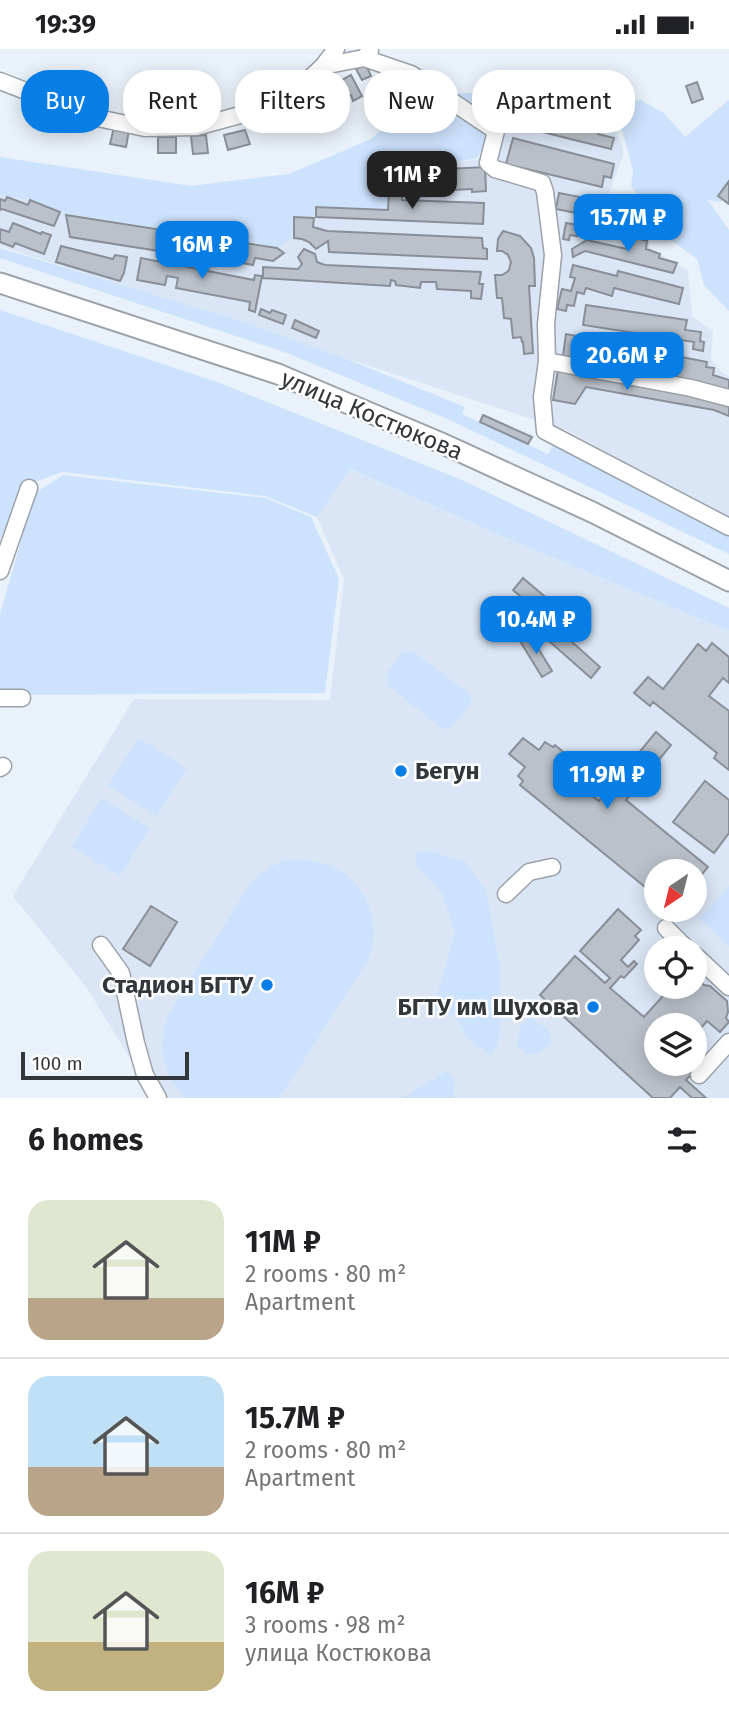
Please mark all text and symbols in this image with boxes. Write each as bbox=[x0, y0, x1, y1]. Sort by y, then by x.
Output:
text: 19:39 bbox=[35, 9, 96, 40]
chip: Buy bbox=[21, 70, 109, 133]
chip: Rent bbox=[123, 70, 221, 133]
chip: Filters bbox=[235, 70, 350, 133]
chip: New bbox=[364, 70, 458, 133]
chip: Apartment bbox=[472, 70, 635, 133]
pin: 11M ₽ bbox=[363, 151, 461, 211]
text: 11M ₽ bbox=[383, 160, 441, 188]
pin: 15.7M ₽ bbox=[563, 195, 693, 254]
text: 15.7M ₽ bbox=[590, 203, 666, 231]
pin: 16M ₽ bbox=[153, 222, 251, 281]
text: 16M ₽ bbox=[172, 230, 232, 258]
pin: 20.6M ₽ bbox=[562, 333, 692, 392]
text: 20.6M ₽ bbox=[587, 341, 667, 369]
street label: улица Костюкова bbox=[277, 364, 467, 466]
pin: 10.4M ₽ bbox=[471, 597, 601, 656]
text: 10.4M ₽ bbox=[496, 605, 576, 633]
pin: 11.9M ₽ bbox=[542, 751, 672, 811]
place label: Бегун bbox=[415, 757, 479, 785]
text: 11.9M ₽ bbox=[569, 760, 645, 788]
marker: Бегун bbox=[393, 763, 409, 779]
north arrow bbox=[644, 859, 707, 922]
map controls bbox=[644, 859, 707, 1076]
button: locate bbox=[644, 936, 707, 999]
place label: Стадион БГТУ bbox=[102, 971, 254, 999]
marker: Стадион БГТУ bbox=[259, 977, 275, 993]
place label: БГТУ им Шухова bbox=[397, 993, 579, 1021]
marker: БГТУ им Шухова bbox=[585, 999, 601, 1015]
button: layers bbox=[644, 1013, 707, 1076]
scale bar bbox=[21, 1049, 189, 1081]
text: 100 m bbox=[32, 1052, 83, 1075]
icon: filters bbox=[663, 1121, 701, 1159]
text: 6 homes bbox=[28, 1122, 143, 1158]
text: 11M ₽ bbox=[245, 1224, 321, 1260]
icon: home bbox=[84, 1228, 168, 1312]
text: 2 rooms · 80 m² bbox=[245, 1260, 406, 1288]
text: Apartment bbox=[245, 1288, 355, 1316]
text: 15.7M ₽ bbox=[245, 1400, 345, 1436]
icon: home bbox=[84, 1404, 168, 1488]
text: 2 rooms · 80 m² bbox=[245, 1436, 406, 1464]
text: Apartment bbox=[245, 1464, 355, 1492]
text: 16M ₽ bbox=[245, 1575, 324, 1611]
icon: home bbox=[84, 1579, 168, 1663]
text: 3 rooms · 98 m² bbox=[245, 1611, 405, 1639]
text: улица Костюкова bbox=[245, 1639, 432, 1667]

